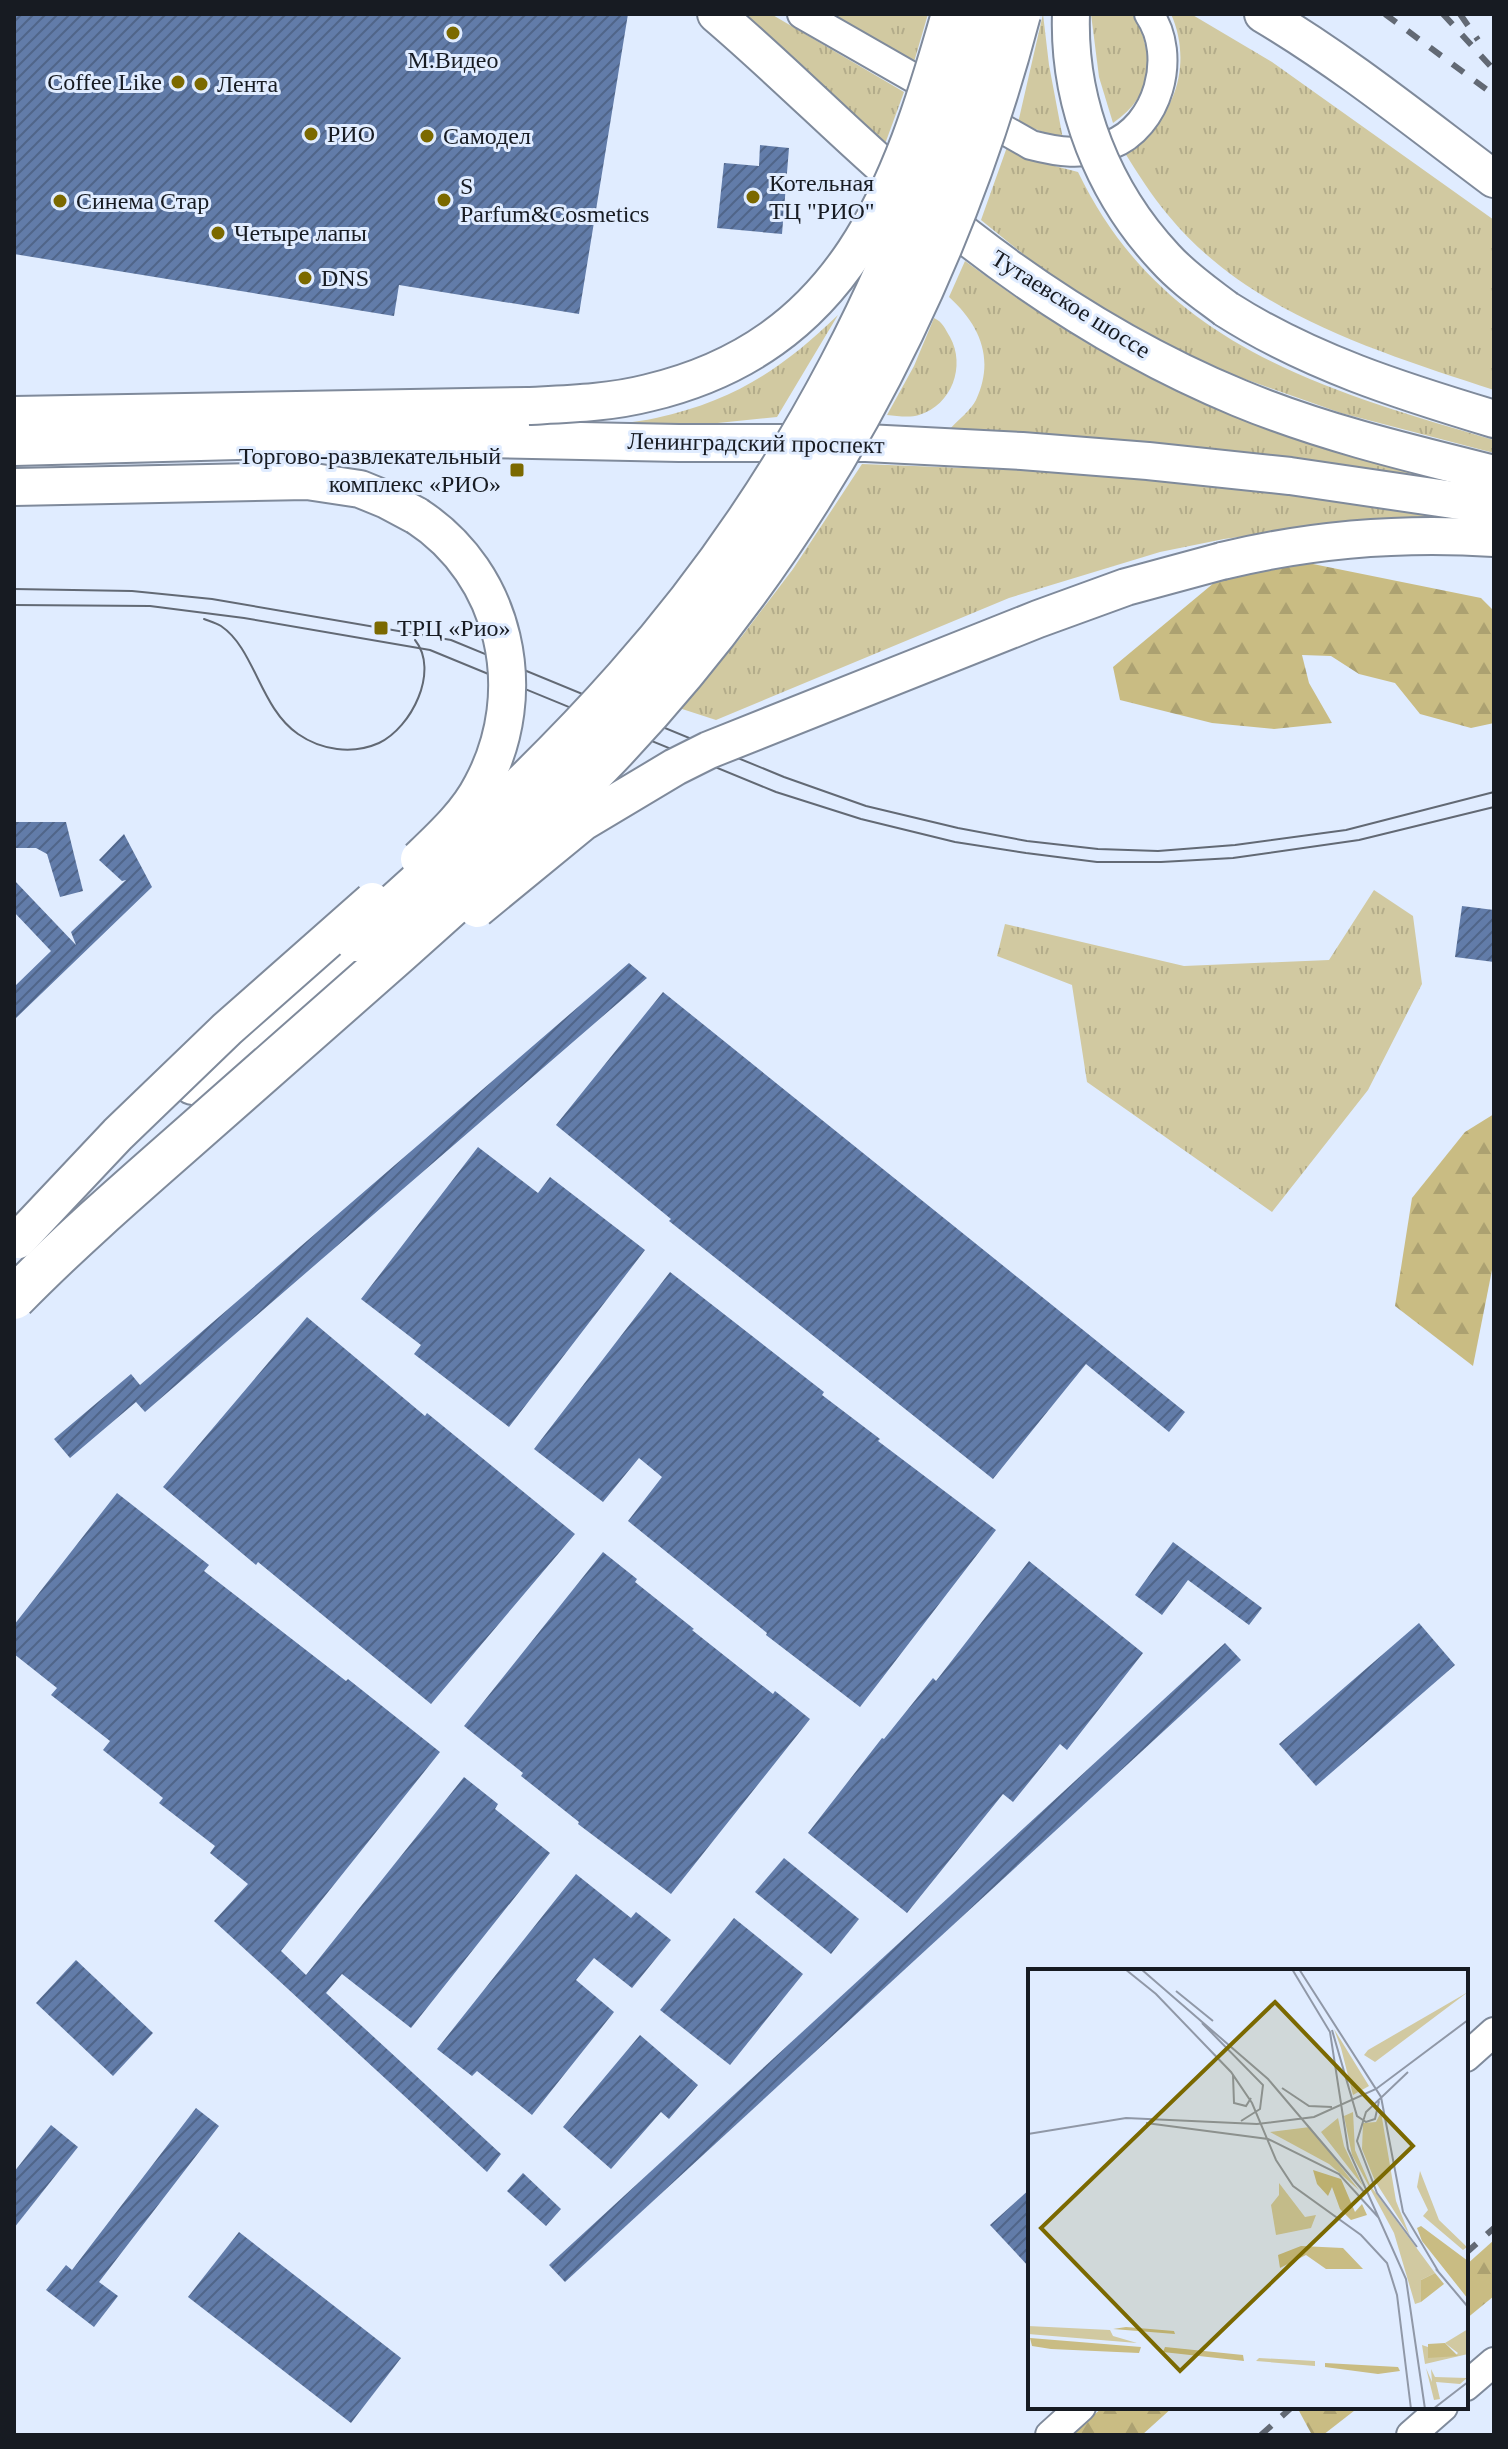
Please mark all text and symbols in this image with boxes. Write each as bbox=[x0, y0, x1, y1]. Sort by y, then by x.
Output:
marker: М.Видео bbox=[444, 24, 462, 42]
place label: М.Видео bbox=[407, 47, 499, 73]
place label: Coffee Like bbox=[47, 69, 162, 95]
place label: Лента bbox=[217, 71, 278, 97]
marker: Coffee Like bbox=[169, 73, 187, 91]
marker: Лента bbox=[192, 75, 210, 93]
place label: РИО bbox=[327, 121, 375, 147]
place label: Самодел bbox=[443, 123, 531, 149]
marker: РИО bbox=[302, 125, 320, 143]
marker: Самодел bbox=[418, 127, 436, 145]
place label: Котельная ТЦ "РИО" bbox=[769, 170, 875, 224]
place label: S Parfum&Cosmetics bbox=[460, 173, 649, 227]
place label: Синема Стар bbox=[76, 188, 209, 214]
marker: Котельная ТЦ "РИО" bbox=[744, 188, 762, 206]
marker: S Parfum&Cosmetics bbox=[435, 191, 453, 209]
marker: Синема Стар bbox=[51, 192, 69, 210]
place label: Четыре лапы bbox=[234, 220, 367, 246]
marker: Четыре лапы bbox=[209, 224, 227, 242]
street label: Тутаевское шоссе bbox=[987, 245, 1155, 363]
place label: DNS bbox=[321, 265, 369, 291]
marker: DNS bbox=[296, 269, 314, 287]
street label: Ленинградский проспект bbox=[627, 428, 885, 458]
place label: Торгово-развлекательный комплекс «РИО» bbox=[239, 443, 501, 497]
marker: Торгово-развлекательный комплекс «РИО» bbox=[508, 461, 526, 479]
place label: ТРЦ «Рио» bbox=[397, 615, 511, 641]
marker: ТРЦ «Рио» bbox=[372, 619, 390, 637]
inset map bbox=[1028, 1969, 1468, 2409]

